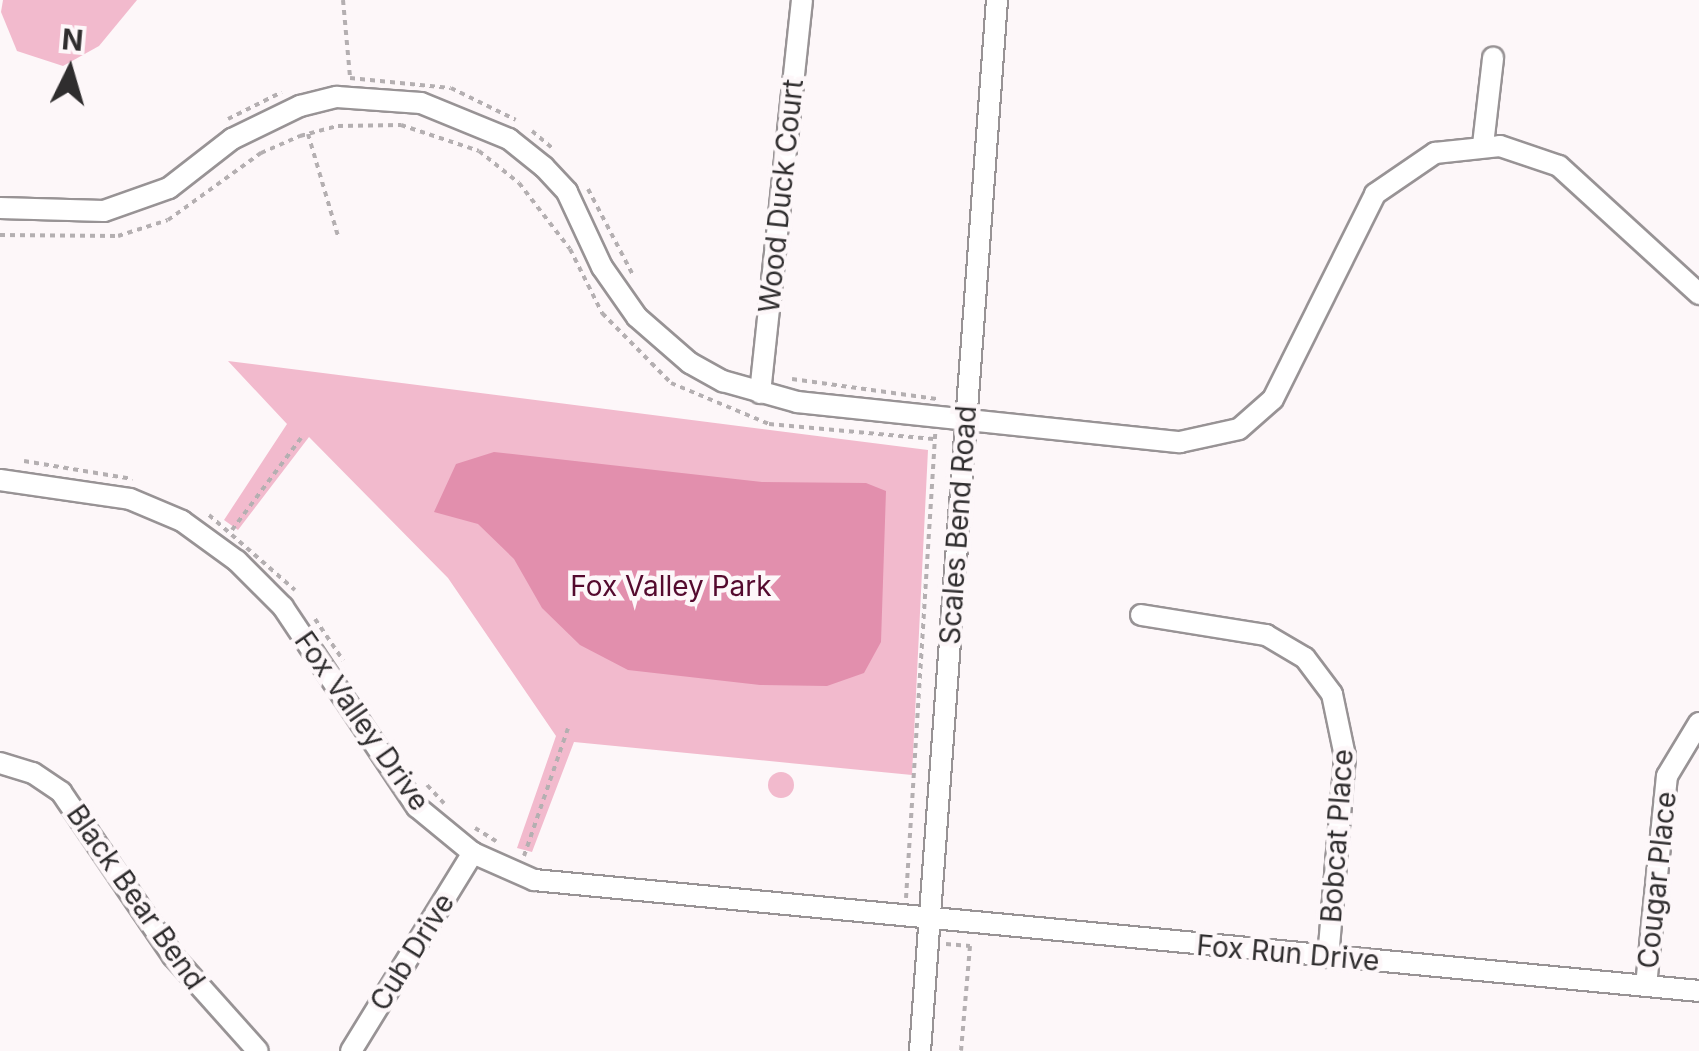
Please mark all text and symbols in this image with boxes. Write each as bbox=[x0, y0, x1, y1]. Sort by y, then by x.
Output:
north arrow bbox=[20, 20, 120, 120]
text: N bbox=[61, 22, 85, 58]
street label: Wood Duck Court bbox=[752, 78, 810, 314]
street label: Scales Bend Road bbox=[933, 404, 983, 646]
park label: Fox Valley Park bbox=[570, 569, 772, 603]
street label: Fox Valley Drive bbox=[288, 625, 436, 817]
street label: Bobcat Place bbox=[1314, 748, 1360, 924]
street label: Cougar Place bbox=[1631, 790, 1683, 970]
street label: Black Bear Bend bbox=[60, 798, 212, 996]
street label: Cub Drive bbox=[363, 887, 461, 1017]
street label: Fox Run Drive bbox=[1195, 928, 1381, 978]

